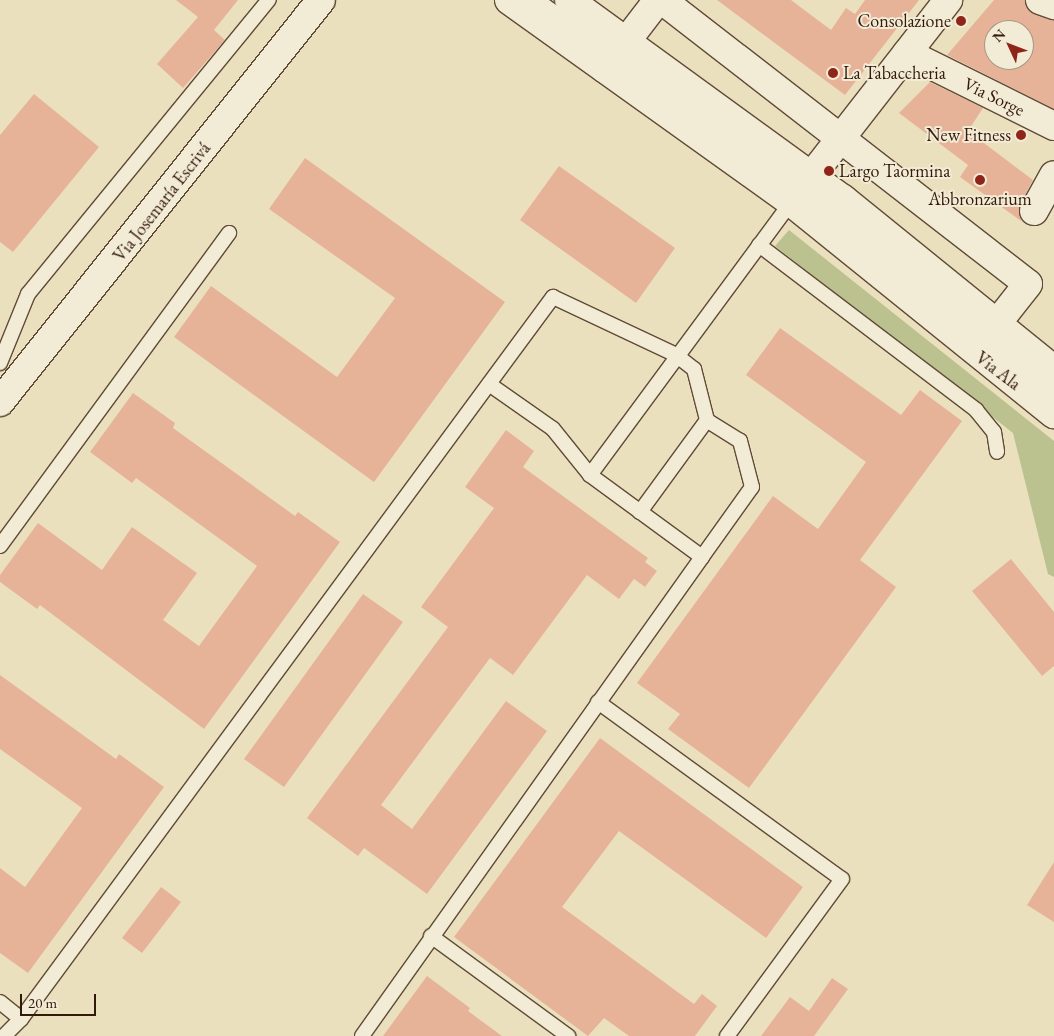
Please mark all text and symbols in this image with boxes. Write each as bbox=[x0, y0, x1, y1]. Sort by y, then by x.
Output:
place label: Consolazione bbox=[858, 10, 951, 32]
marker: Consolazione bbox=[955, 15, 967, 27]
north arrow bbox=[984, 20, 1034, 70]
text: N bbox=[988, 25, 1009, 46]
place label: La Tabaccheria bbox=[843, 62, 946, 84]
marker: La Tabaccheria bbox=[827, 67, 839, 79]
street label: Via Sorge bbox=[960, 73, 1028, 121]
place label: New Fitness bbox=[926, 124, 1011, 146]
marker: New Fitness bbox=[1015, 129, 1027, 141]
street label: Via Josemaría Escrivá bbox=[109, 138, 215, 266]
place label: Largo Taormina bbox=[839, 160, 950, 182]
marker: Largo Taormina bbox=[823, 165, 835, 177]
marker: Abbronzarium bbox=[974, 174, 986, 186]
place label: Abbronzarium bbox=[928, 188, 1032, 210]
street label: Via Ala bbox=[971, 347, 1025, 395]
scale bar bbox=[22, 984, 99, 1016]
text: 20 m bbox=[28, 993, 57, 1012]

